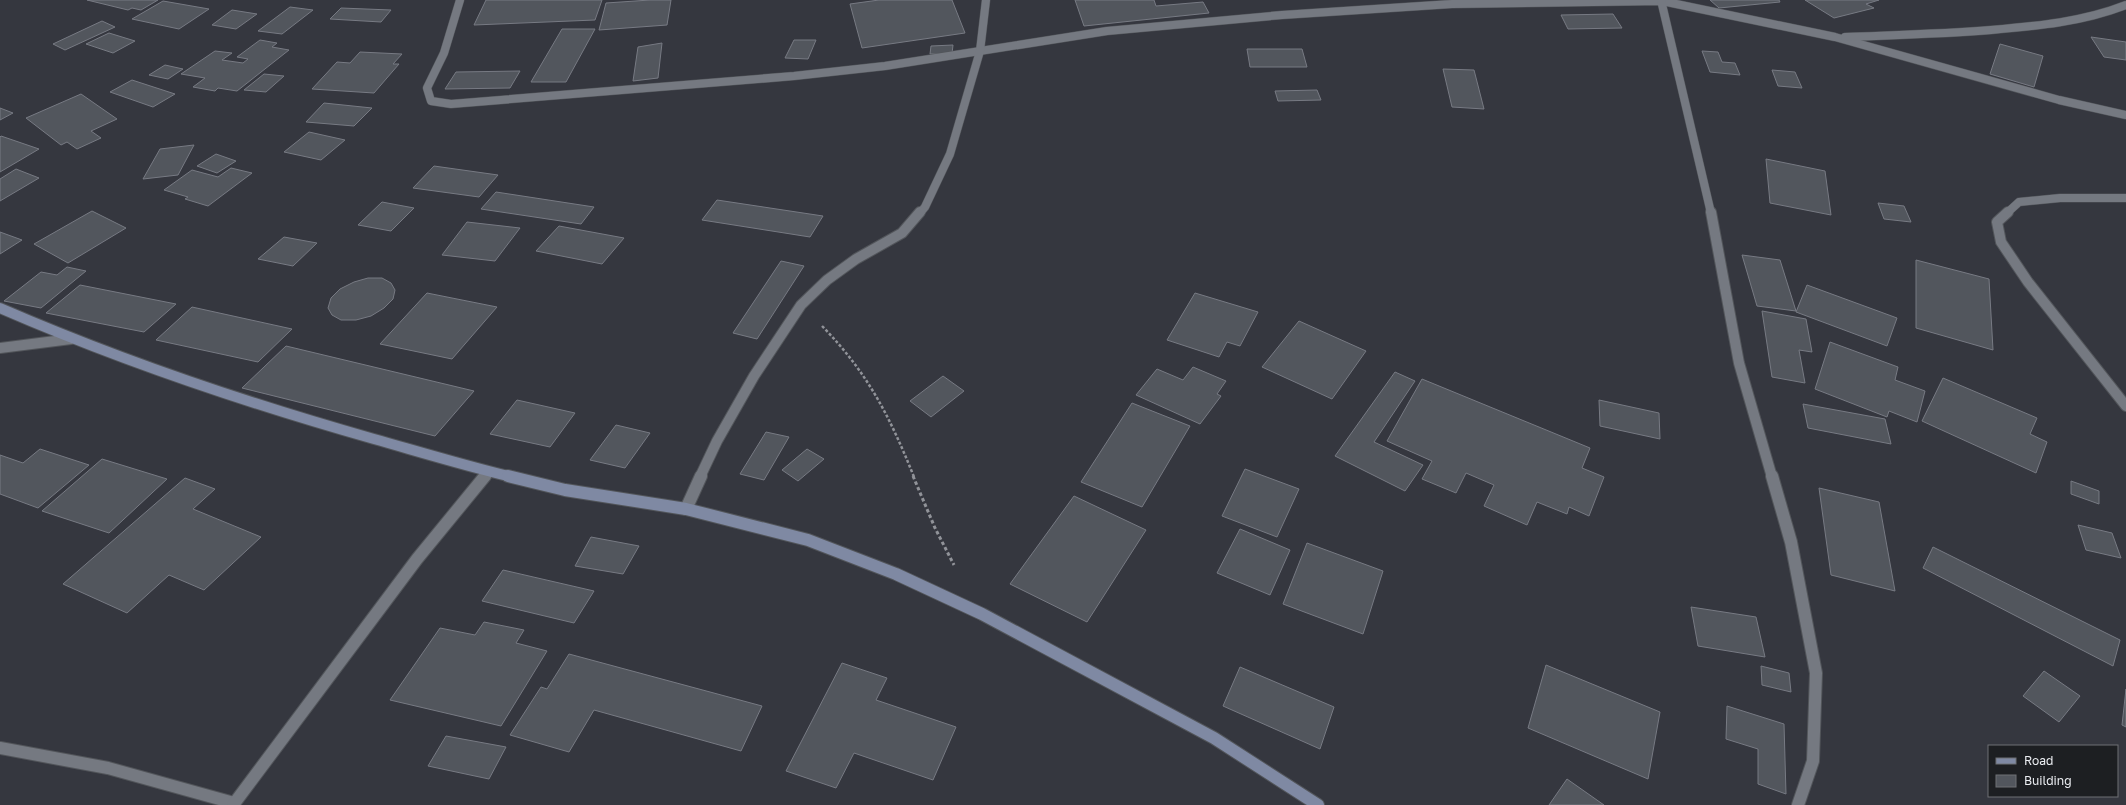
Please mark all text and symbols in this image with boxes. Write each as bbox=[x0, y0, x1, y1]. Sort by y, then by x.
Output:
legend bbox=[1988, 745, 2118, 797]
text: Road bbox=[2024, 753, 2053, 768]
text: Building bbox=[2024, 773, 2072, 788]

